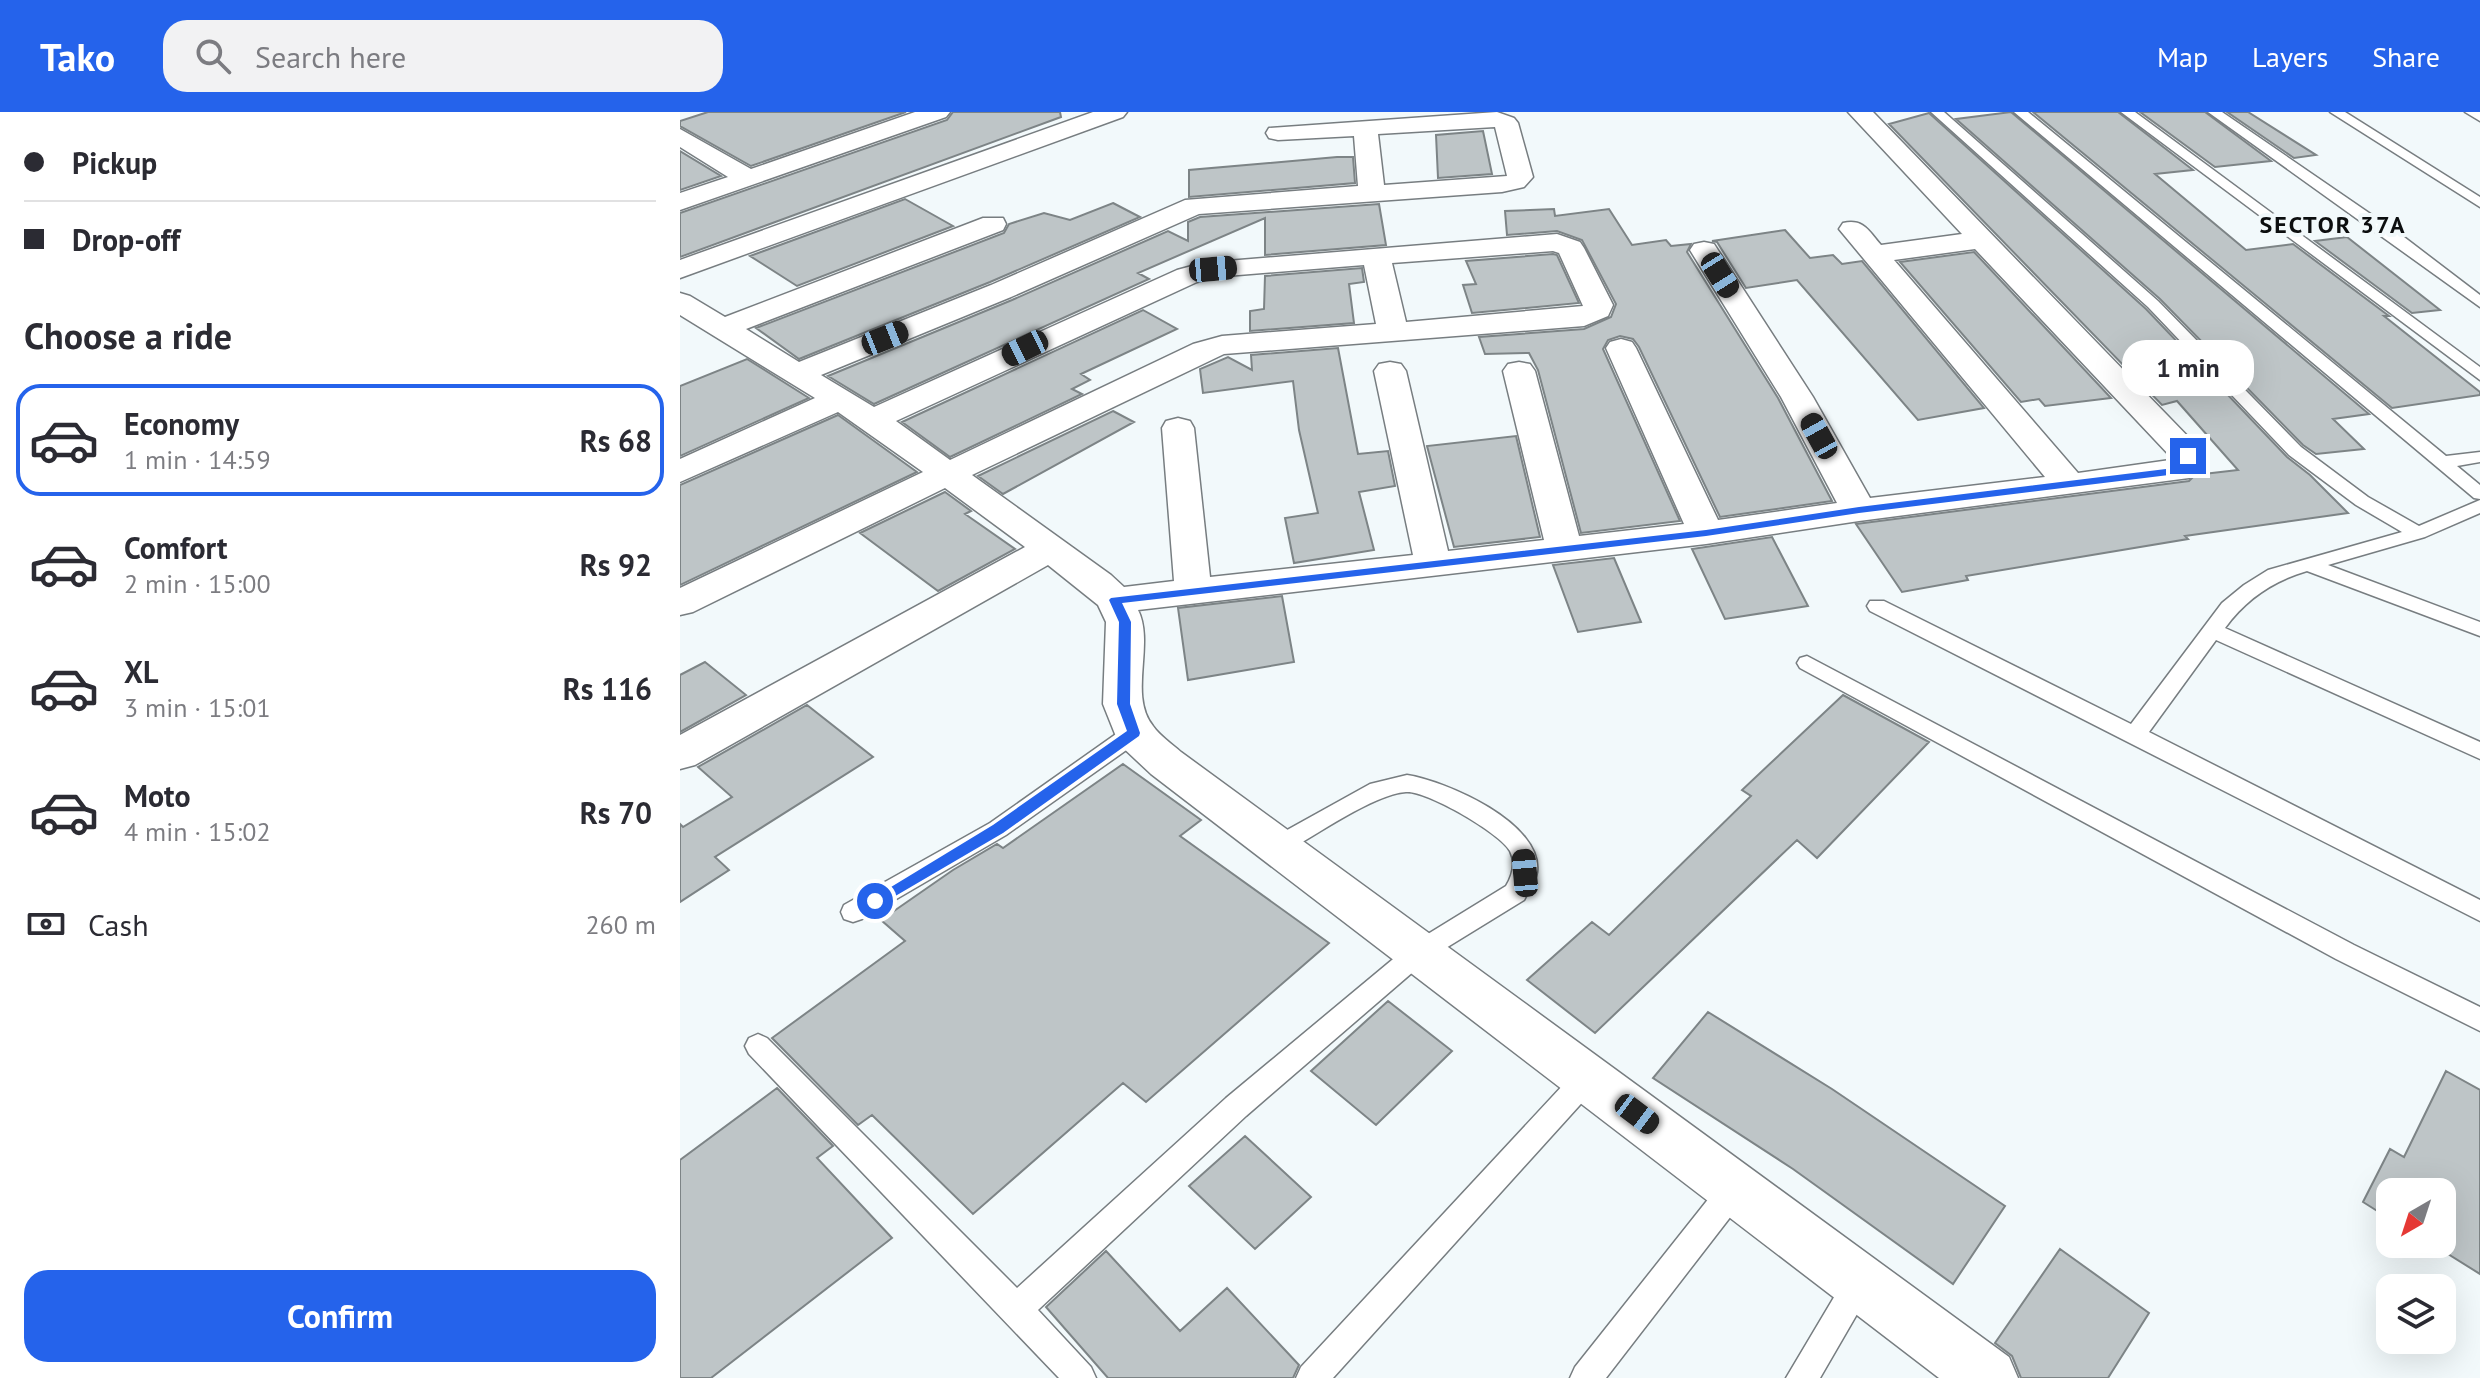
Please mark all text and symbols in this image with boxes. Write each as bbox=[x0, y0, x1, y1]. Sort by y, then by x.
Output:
search box bbox=[163, 20, 723, 92]
text: Tako bbox=[40, 32, 115, 81]
icon: search bbox=[191, 34, 235, 78]
text: Search here bbox=[255, 37, 406, 76]
text: Map bbox=[2157, 38, 2208, 75]
text: Layers bbox=[2252, 38, 2328, 75]
text: Share bbox=[2372, 38, 2440, 75]
text: Pickup bbox=[72, 143, 157, 182]
district label: SECTOR 37A bbox=[2259, 209, 2407, 240]
text: Drop-off bbox=[72, 220, 180, 259]
car bbox=[1697, 248, 1743, 302]
car bbox=[1188, 255, 1238, 283]
text: Choose a ride bbox=[24, 312, 232, 359]
car bbox=[858, 318, 912, 358]
car bbox=[998, 327, 1052, 369]
callout: 1 min bbox=[2122, 340, 2254, 396]
text: 1 min bbox=[2156, 351, 2220, 384]
icon: car bbox=[28, 404, 100, 476]
text: Economy bbox=[124, 404, 239, 443]
car bbox=[1797, 409, 1841, 463]
text: Rs 68 bbox=[580, 421, 652, 460]
route end bbox=[2170, 438, 2206, 474]
text: 1 min · 14:59 bbox=[124, 443, 271, 476]
icon: car bbox=[28, 528, 100, 600]
text: Comfort bbox=[124, 528, 227, 567]
text: Rs 92 bbox=[580, 545, 652, 584]
text: 2 min · 15:00 bbox=[124, 567, 271, 600]
icon: car bbox=[28, 652, 100, 724]
text: XL bbox=[124, 652, 158, 691]
text: Rs 116 bbox=[563, 669, 652, 708]
text: 3 min · 15:01 bbox=[124, 691, 271, 724]
icon: car bbox=[28, 776, 100, 848]
text: Moto bbox=[124, 776, 191, 815]
text: Rs 70 bbox=[580, 793, 652, 832]
text: 4 min · 15:02 bbox=[124, 815, 271, 848]
car bbox=[1511, 848, 1539, 898]
route start bbox=[857, 883, 893, 919]
icon: cash bbox=[24, 902, 68, 946]
text: Cash bbox=[88, 905, 149, 944]
text: 260 m bbox=[585, 908, 656, 941]
car bbox=[1611, 1090, 1663, 1138]
north arrow bbox=[2376, 1178, 2456, 1258]
map controls bbox=[2376, 1178, 2456, 1354]
button: Confirm bbox=[24, 1270, 656, 1362]
button: layers bbox=[2376, 1274, 2456, 1354]

